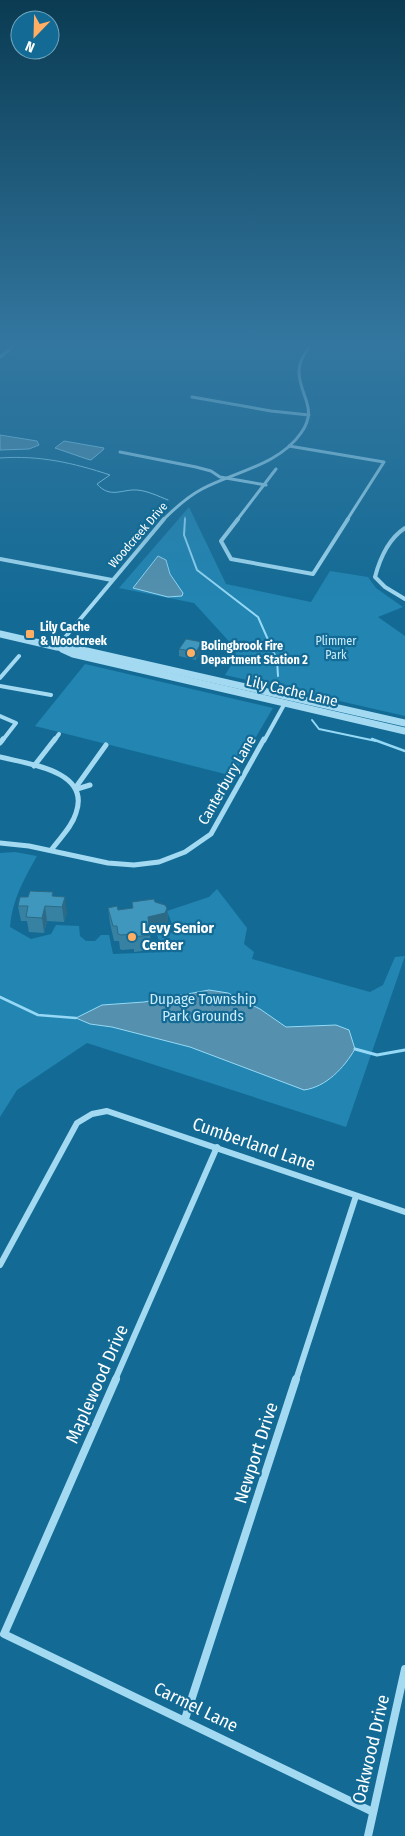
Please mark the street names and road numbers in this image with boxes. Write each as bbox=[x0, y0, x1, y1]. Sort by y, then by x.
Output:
street label: Woodcreek Drive bbox=[106, 499, 170, 571]
street label: Lily Cache Lane bbox=[244, 672, 340, 710]
street label: Canterbury Lane bbox=[194, 732, 260, 828]
street label: Cumberland Lane bbox=[190, 1113, 319, 1175]
street label: Maplewood Drive bbox=[61, 1321, 133, 1447]
street label: Newport Drive bbox=[229, 1399, 283, 1506]
street label: Carmel Lane bbox=[150, 1677, 242, 1737]
street label: Oakwood Drive bbox=[348, 1692, 394, 1806]

